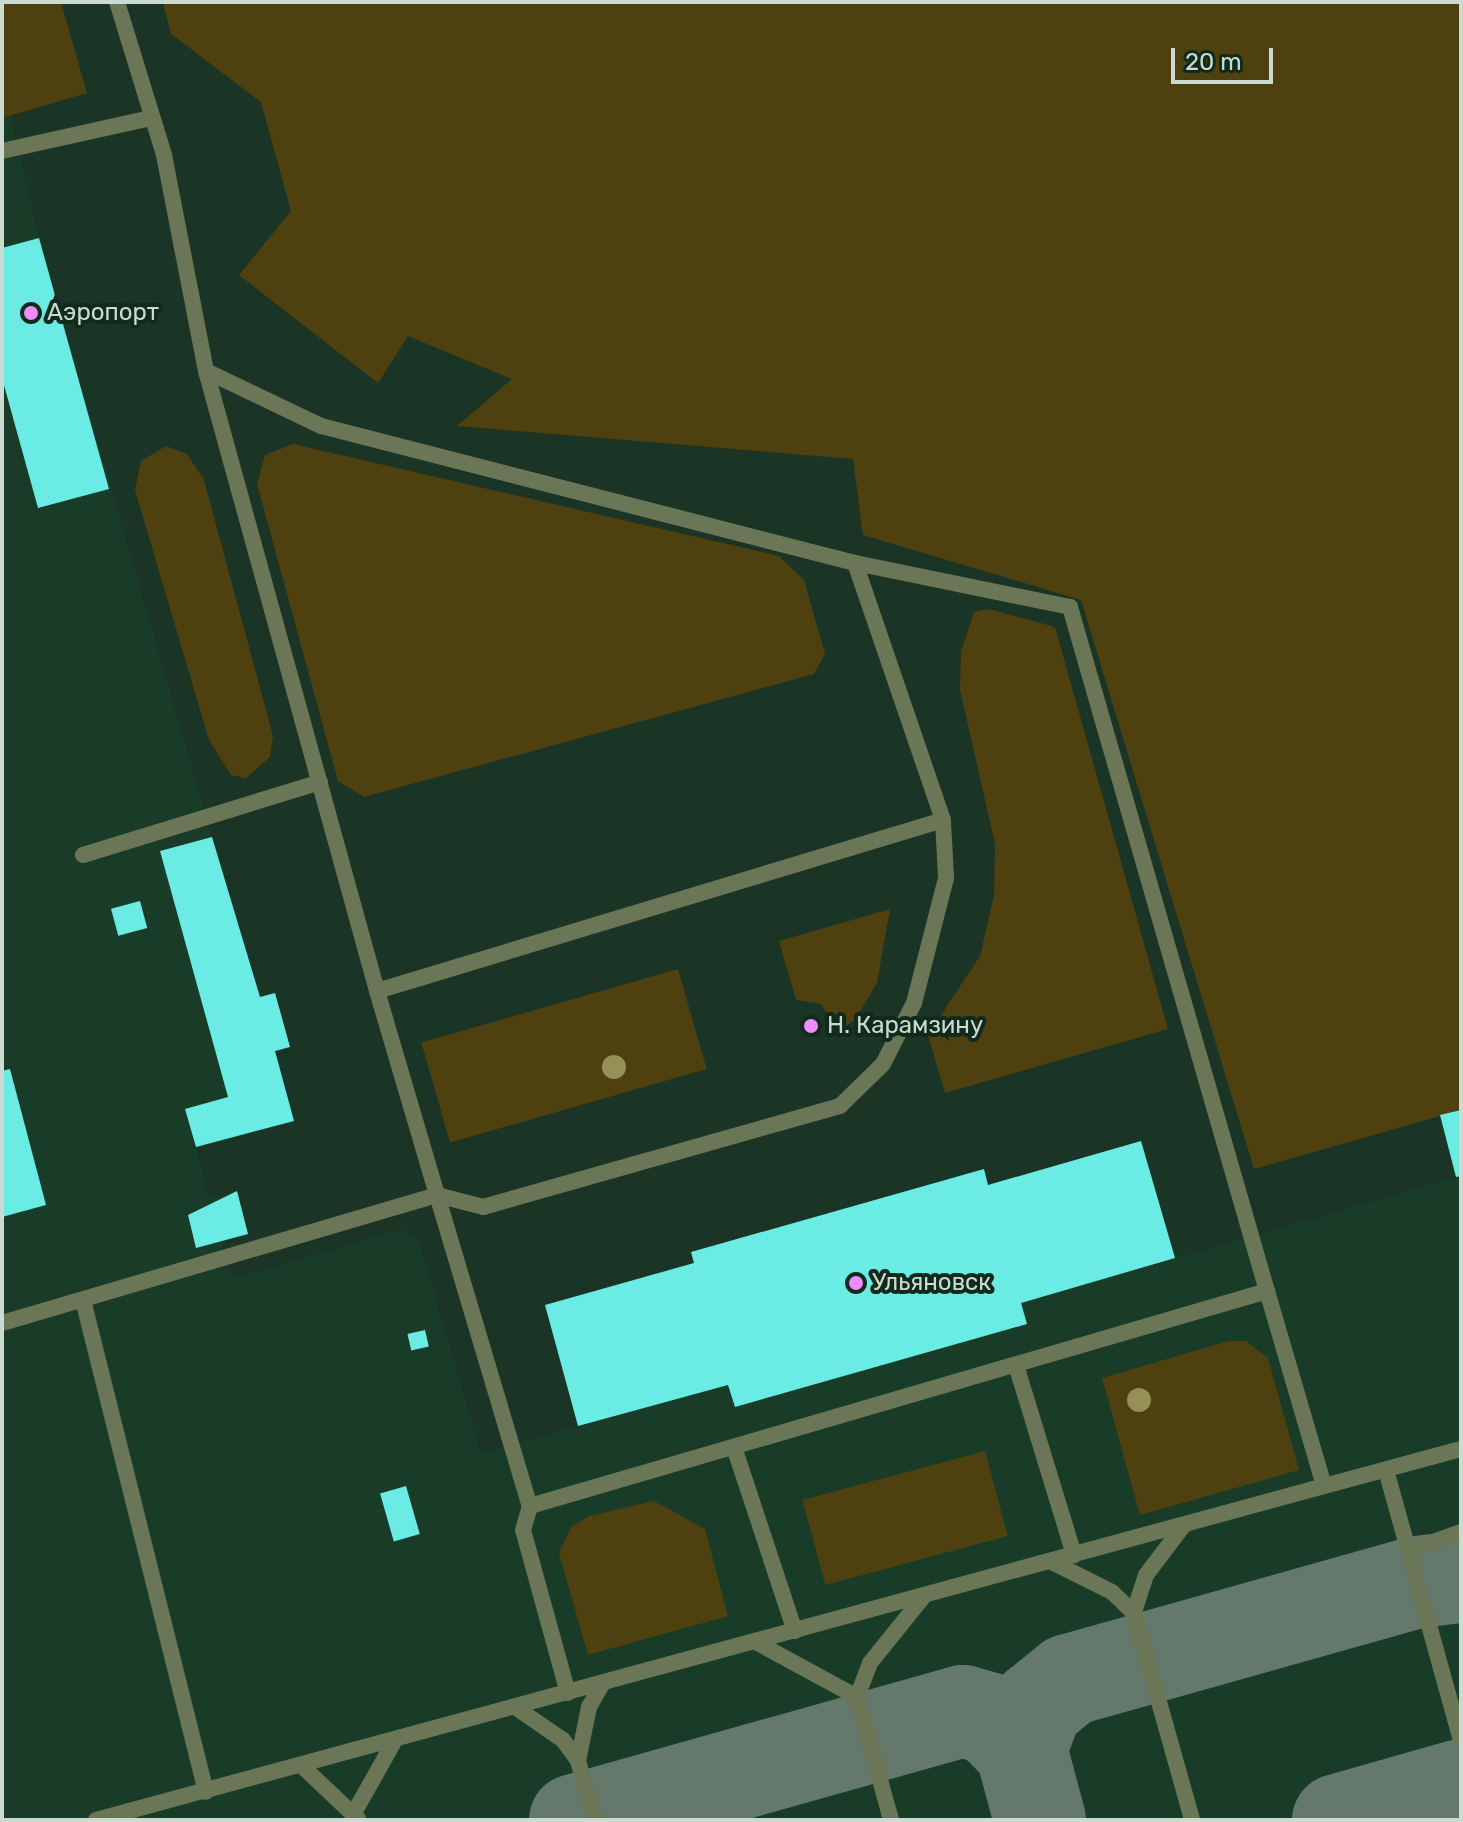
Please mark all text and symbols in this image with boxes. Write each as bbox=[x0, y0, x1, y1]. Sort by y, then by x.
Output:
scale bar bbox=[1175, 32, 1277, 82]
text: 20 m bbox=[1185, 48, 1242, 76]
place label: Аэропорт bbox=[47, 299, 159, 327]
marker: Аэропорт bbox=[22, 304, 40, 322]
place label: Н. Карамзину bbox=[827, 1012, 983, 1040]
marker: Н. Карамзину bbox=[802, 1017, 820, 1035]
place label: Ульяновск bbox=[872, 1269, 991, 1297]
marker: Ульяновск bbox=[847, 1274, 865, 1292]

